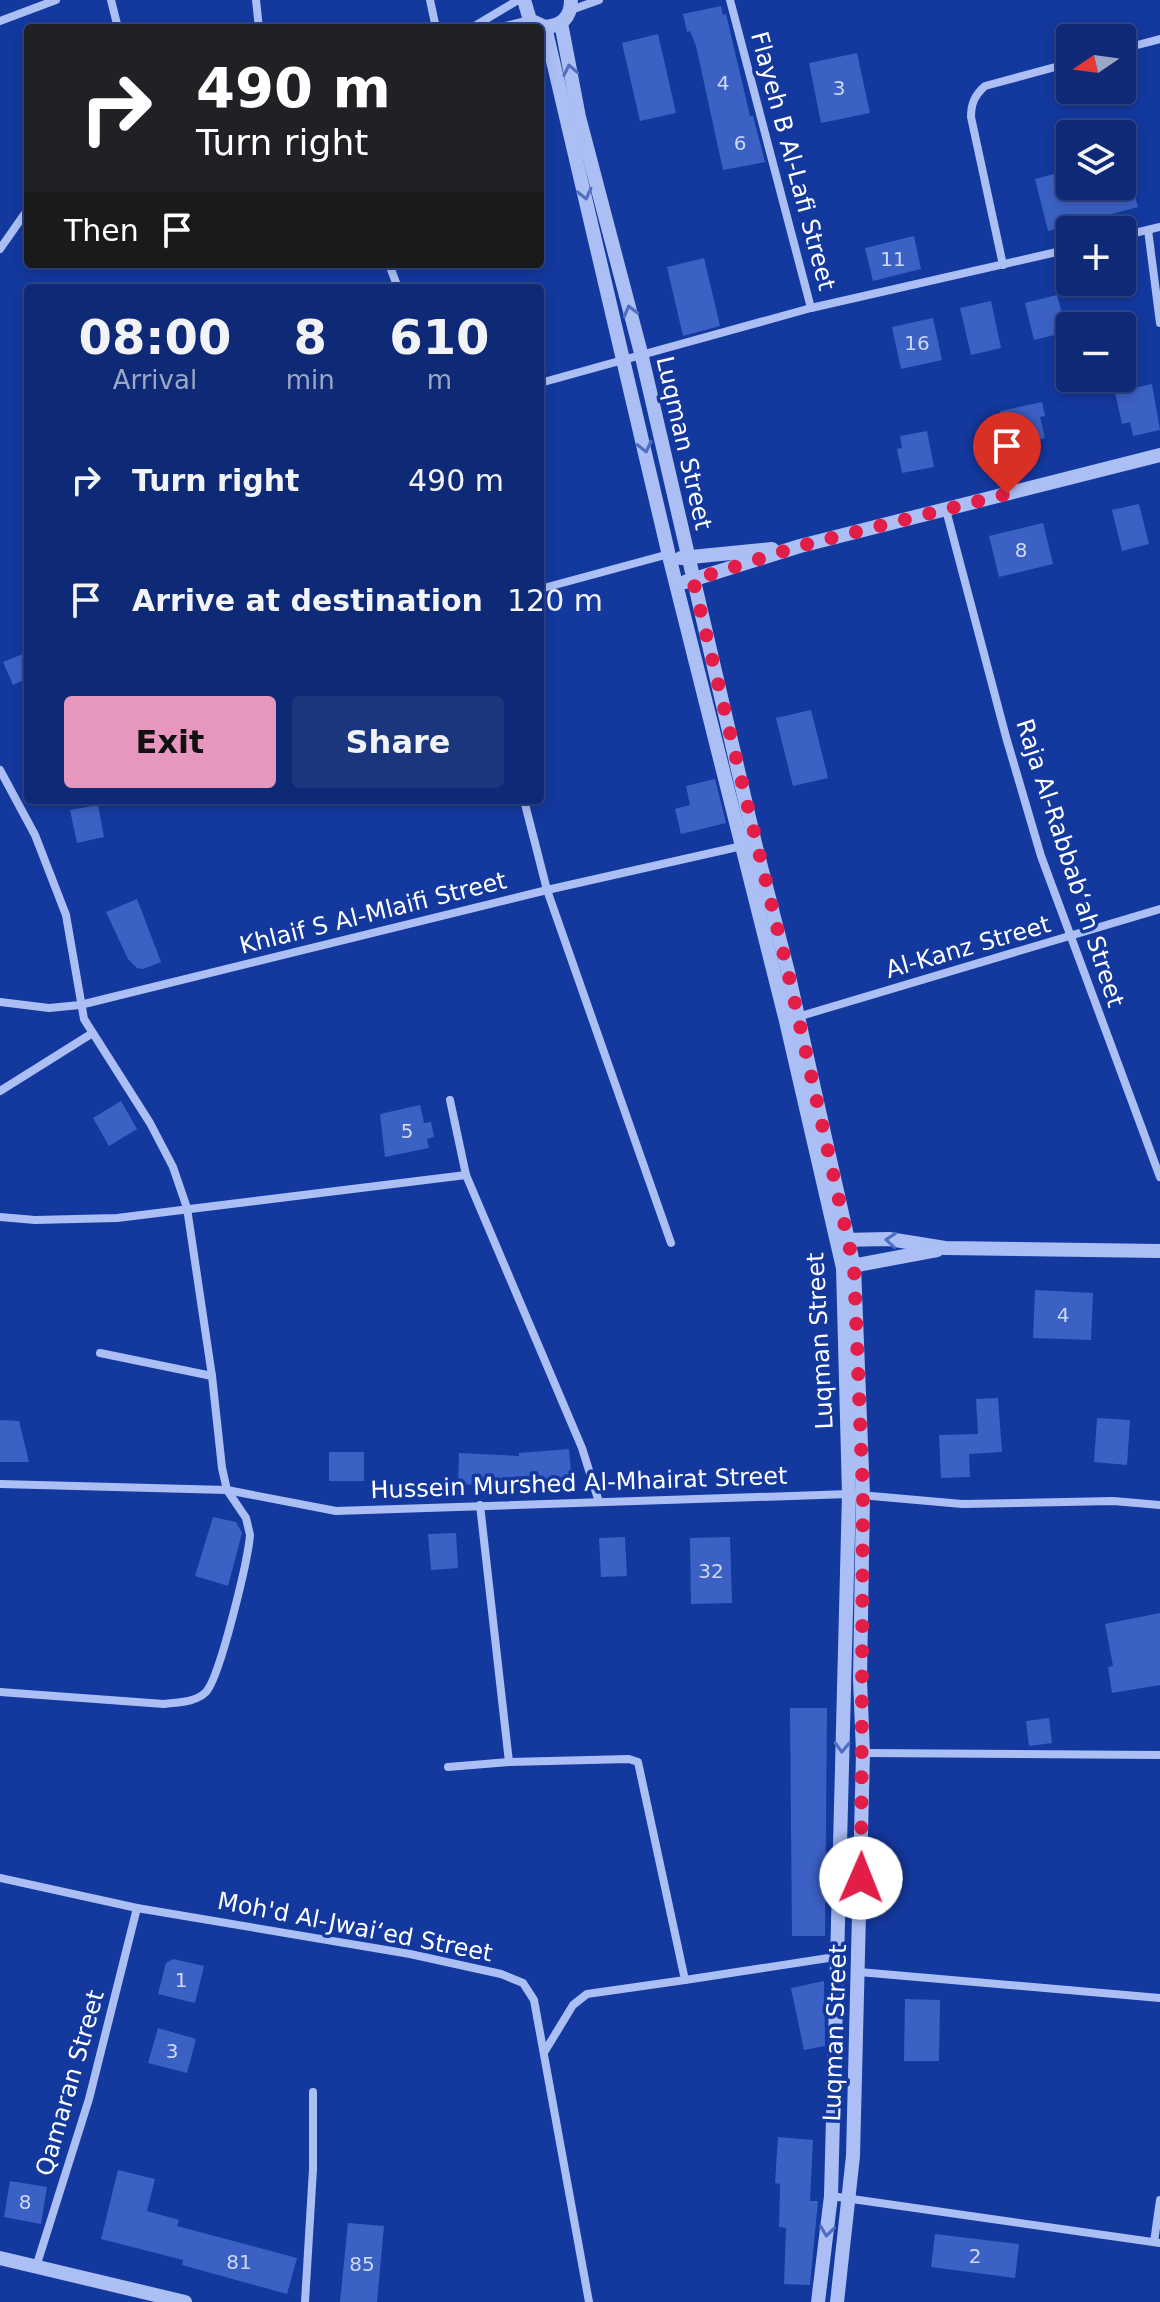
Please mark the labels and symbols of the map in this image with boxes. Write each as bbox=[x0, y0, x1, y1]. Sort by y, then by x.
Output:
north arrow bbox=[1056, 24, 1136, 104]
street label: Flayeh B Al-Lafi Street bbox=[745, 29, 841, 293]
one-way arrow bbox=[562, 64, 579, 77]
house number: 4 bbox=[717, 71, 729, 95]
house number: 3 bbox=[833, 76, 845, 100]
house number: 6 bbox=[734, 131, 746, 155]
one-way arrow bbox=[575, 187, 592, 201]
house number: 11 bbox=[880, 247, 906, 271]
one-way arrow bbox=[622, 305, 639, 319]
house number: 16 bbox=[904, 331, 930, 355]
street label: Luqman Street bbox=[650, 353, 718, 533]
pin bbox=[973, 412, 1041, 494]
one-way arrow bbox=[636, 440, 653, 454]
house number: 8 bbox=[1015, 538, 1027, 562]
street label: Raja Al-Rabbab‘ah Street bbox=[1010, 716, 1130, 1010]
street label: Khlaif S Al-Mlaifi Street bbox=[237, 866, 509, 960]
street label: Al-Kanz Street bbox=[882, 910, 1054, 984]
house number: 5 bbox=[401, 1119, 413, 1143]
one-way arrow bbox=[884, 1232, 897, 1249]
street label: Luqman Street bbox=[801, 1252, 839, 1430]
house number: 4 bbox=[1057, 1303, 1069, 1327]
street label: Hussein Murshed Al-Mhairat Street bbox=[370, 1462, 788, 1504]
house number: 32 bbox=[698, 1559, 724, 1583]
one-way arrow bbox=[833, 1741, 850, 1754]
position arrow bbox=[819, 1836, 903, 1920]
street label: Moh'd Al-Jwai‘ed Street bbox=[215, 1887, 495, 1967]
street label: Luqman Street bbox=[818, 1944, 852, 2122]
house number: 1 bbox=[175, 1968, 187, 1992]
street label: Qamaran Street bbox=[30, 1987, 110, 2179]
house number: 3 bbox=[166, 2039, 178, 2063]
house number: 8 bbox=[19, 2190, 31, 2214]
one-way arrow bbox=[818, 2225, 835, 2238]
house number: 2 bbox=[969, 2244, 981, 2268]
house number: 81 bbox=[226, 2250, 252, 2274]
house number: 85 bbox=[349, 2252, 375, 2276]

